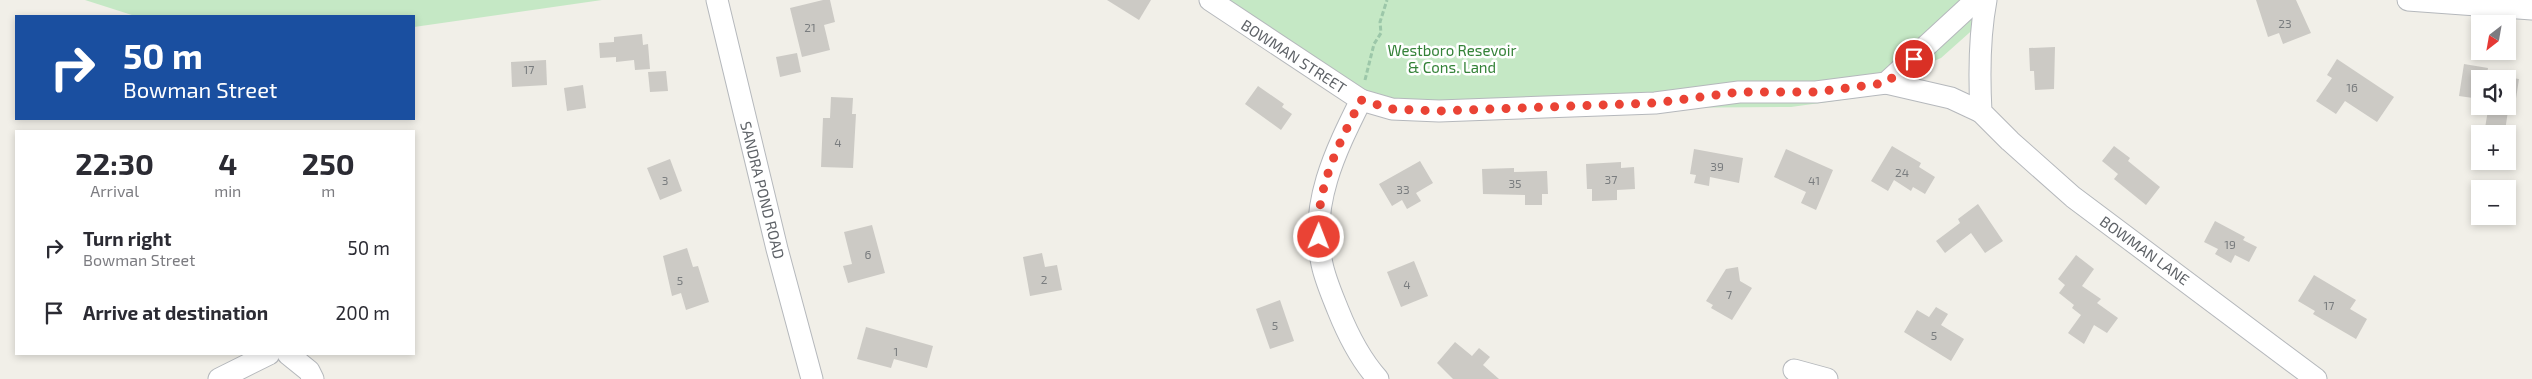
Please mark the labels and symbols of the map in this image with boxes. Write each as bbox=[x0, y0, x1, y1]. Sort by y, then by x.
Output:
street label: BOWMAN STREET bbox=[1238, 15, 1350, 97]
north arrow bbox=[2471, 15, 2516, 60]
house number: 23 bbox=[2278, 16, 2292, 30]
house number: 21 bbox=[804, 20, 816, 34]
pin bbox=[1893, 38, 1935, 80]
park label: Westboro Resevoir & Cons. Land bbox=[1387, 41, 1517, 76]
house number: 17 bbox=[524, 62, 534, 76]
house number: 16 bbox=[2346, 80, 2358, 94]
street label: SANDRA POND ROAD bbox=[737, 119, 789, 261]
house number: 4 bbox=[834, 135, 842, 149]
house number: 39 bbox=[1710, 159, 1724, 173]
house number: 24 bbox=[1895, 165, 1909, 179]
house number: 37 bbox=[1605, 172, 1617, 186]
house number: 3 bbox=[662, 173, 668, 187]
house number: 41 bbox=[1808, 173, 1820, 187]
house number: 35 bbox=[1508, 176, 1522, 190]
house number: 33 bbox=[1396, 182, 1410, 196]
position arrow bbox=[1292, 210, 1344, 262]
street label: BOWMAN LANE bbox=[2097, 212, 2193, 288]
house number: 19 bbox=[2224, 237, 2236, 251]
house number: 6 bbox=[865, 247, 872, 261]
house number: 2 bbox=[1041, 272, 1048, 286]
house number: 5 bbox=[677, 273, 683, 287]
house number: 4 bbox=[1403, 277, 1411, 291]
house number: 7 bbox=[1726, 287, 1732, 301]
house number: 17 bbox=[2324, 298, 2334, 312]
house number: 5 bbox=[1272, 318, 1278, 332]
house number: 5 bbox=[1931, 328, 1937, 342]
house number: 1 bbox=[894, 344, 898, 358]

